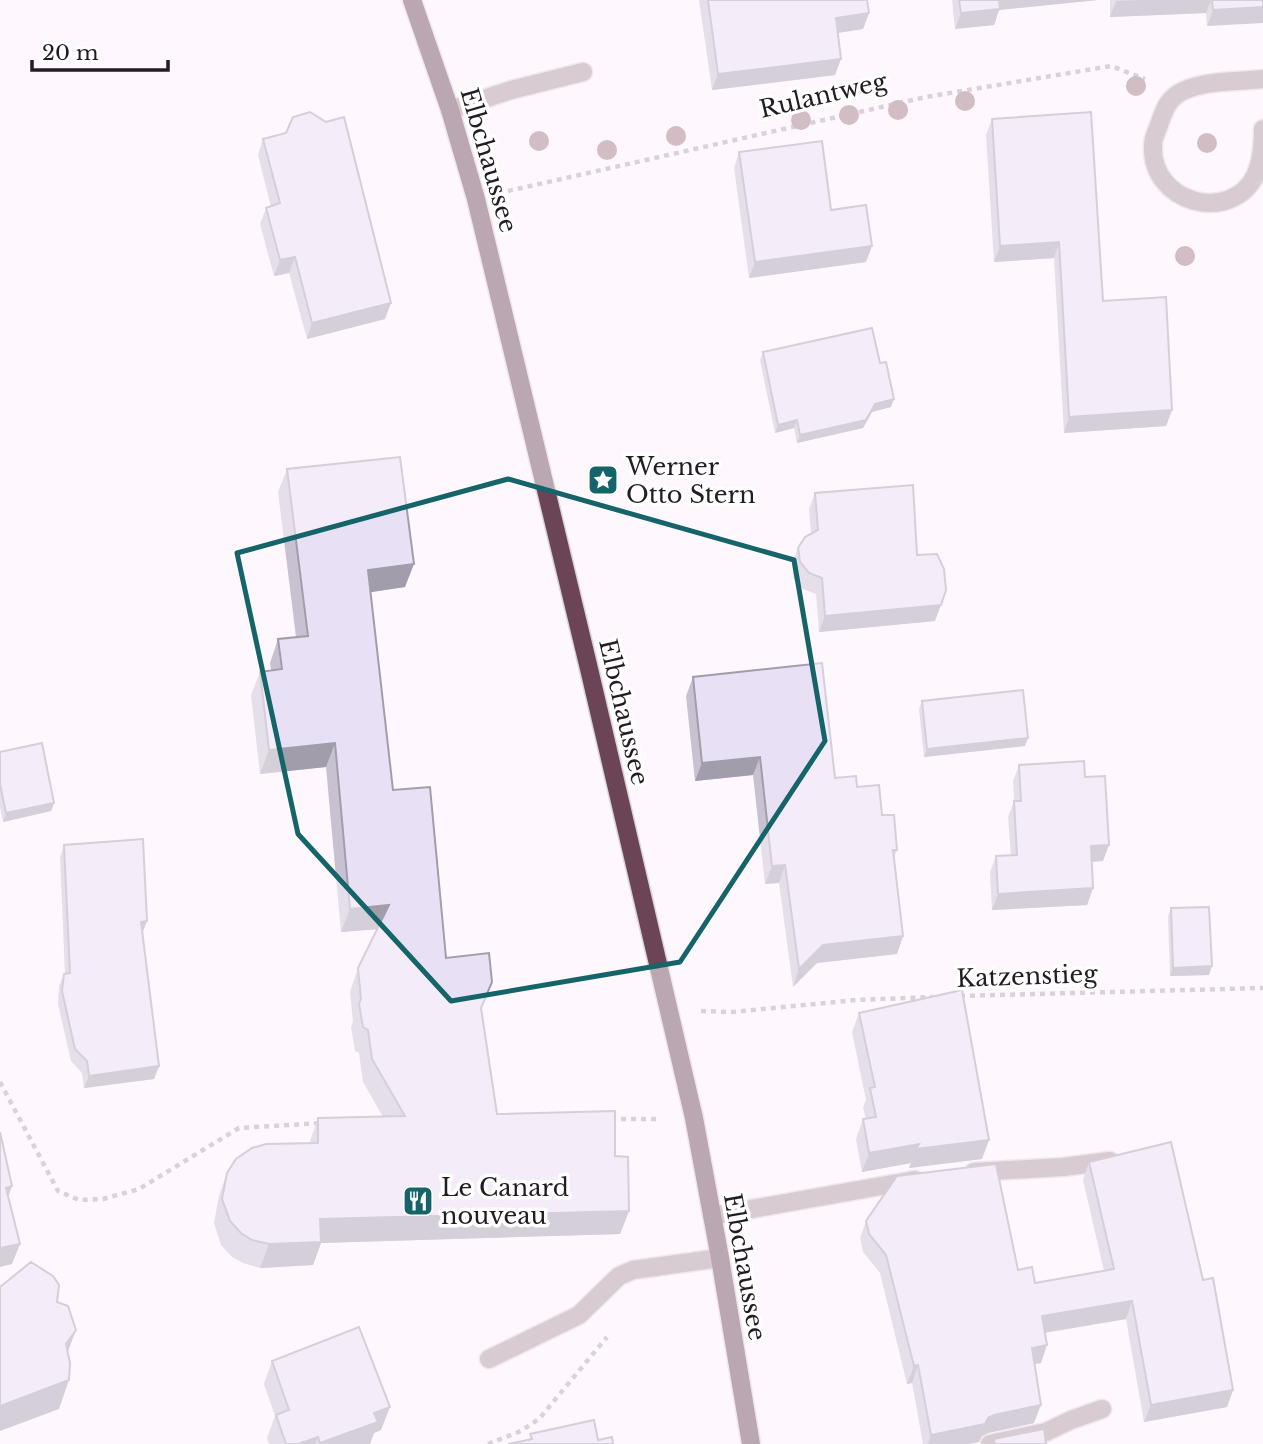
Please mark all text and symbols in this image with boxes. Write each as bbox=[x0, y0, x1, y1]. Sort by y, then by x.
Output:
scale bar bbox=[32, 28, 168, 72]
text: 20 m bbox=[42, 40, 99, 66]
street label: Rulantweg bbox=[756, 66, 890, 124]
street label: Elbchaussee bbox=[455, 84, 523, 236]
place label: Werner Otto Stern bbox=[625, 452, 756, 509]
place icon: Werner Otto Stern bbox=[586, 463, 620, 497]
street label: Elbchaussee bbox=[593, 636, 655, 788]
street label: Katzenstieg bbox=[956, 959, 1099, 993]
place label: Le Canard nouveau bbox=[441, 1173, 569, 1230]
restaurant icon: Le Canard nouveau bbox=[401, 1184, 435, 1218]
street label: Elbchaussee bbox=[718, 1191, 772, 1343]

